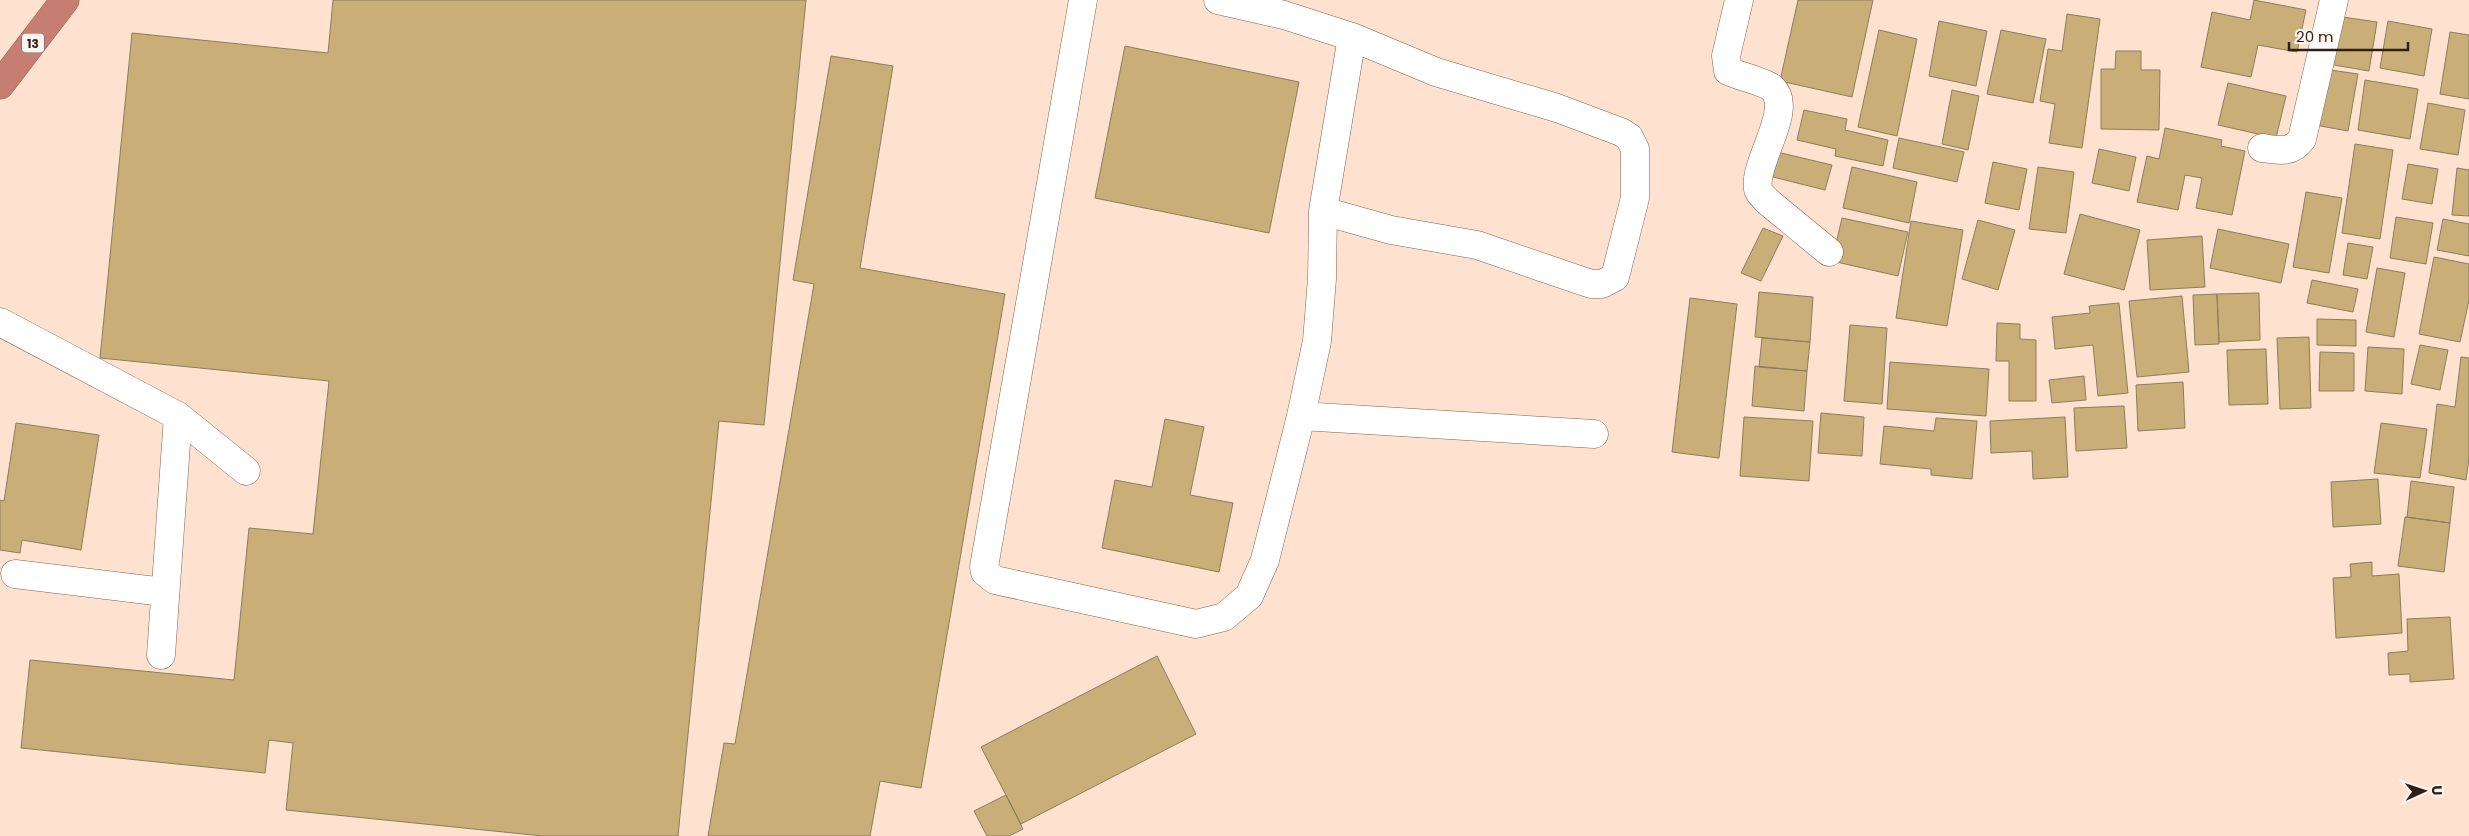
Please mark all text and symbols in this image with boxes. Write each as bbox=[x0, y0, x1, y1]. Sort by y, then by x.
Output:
scale bar bbox=[2289, 20, 2408, 52]
text: 20 m bbox=[2296, 26, 2334, 47]
road number: 13 bbox=[22, 34, 44, 52]
north arrow bbox=[2399, 766, 2449, 816]
text: U bbox=[2427, 785, 2447, 796]

